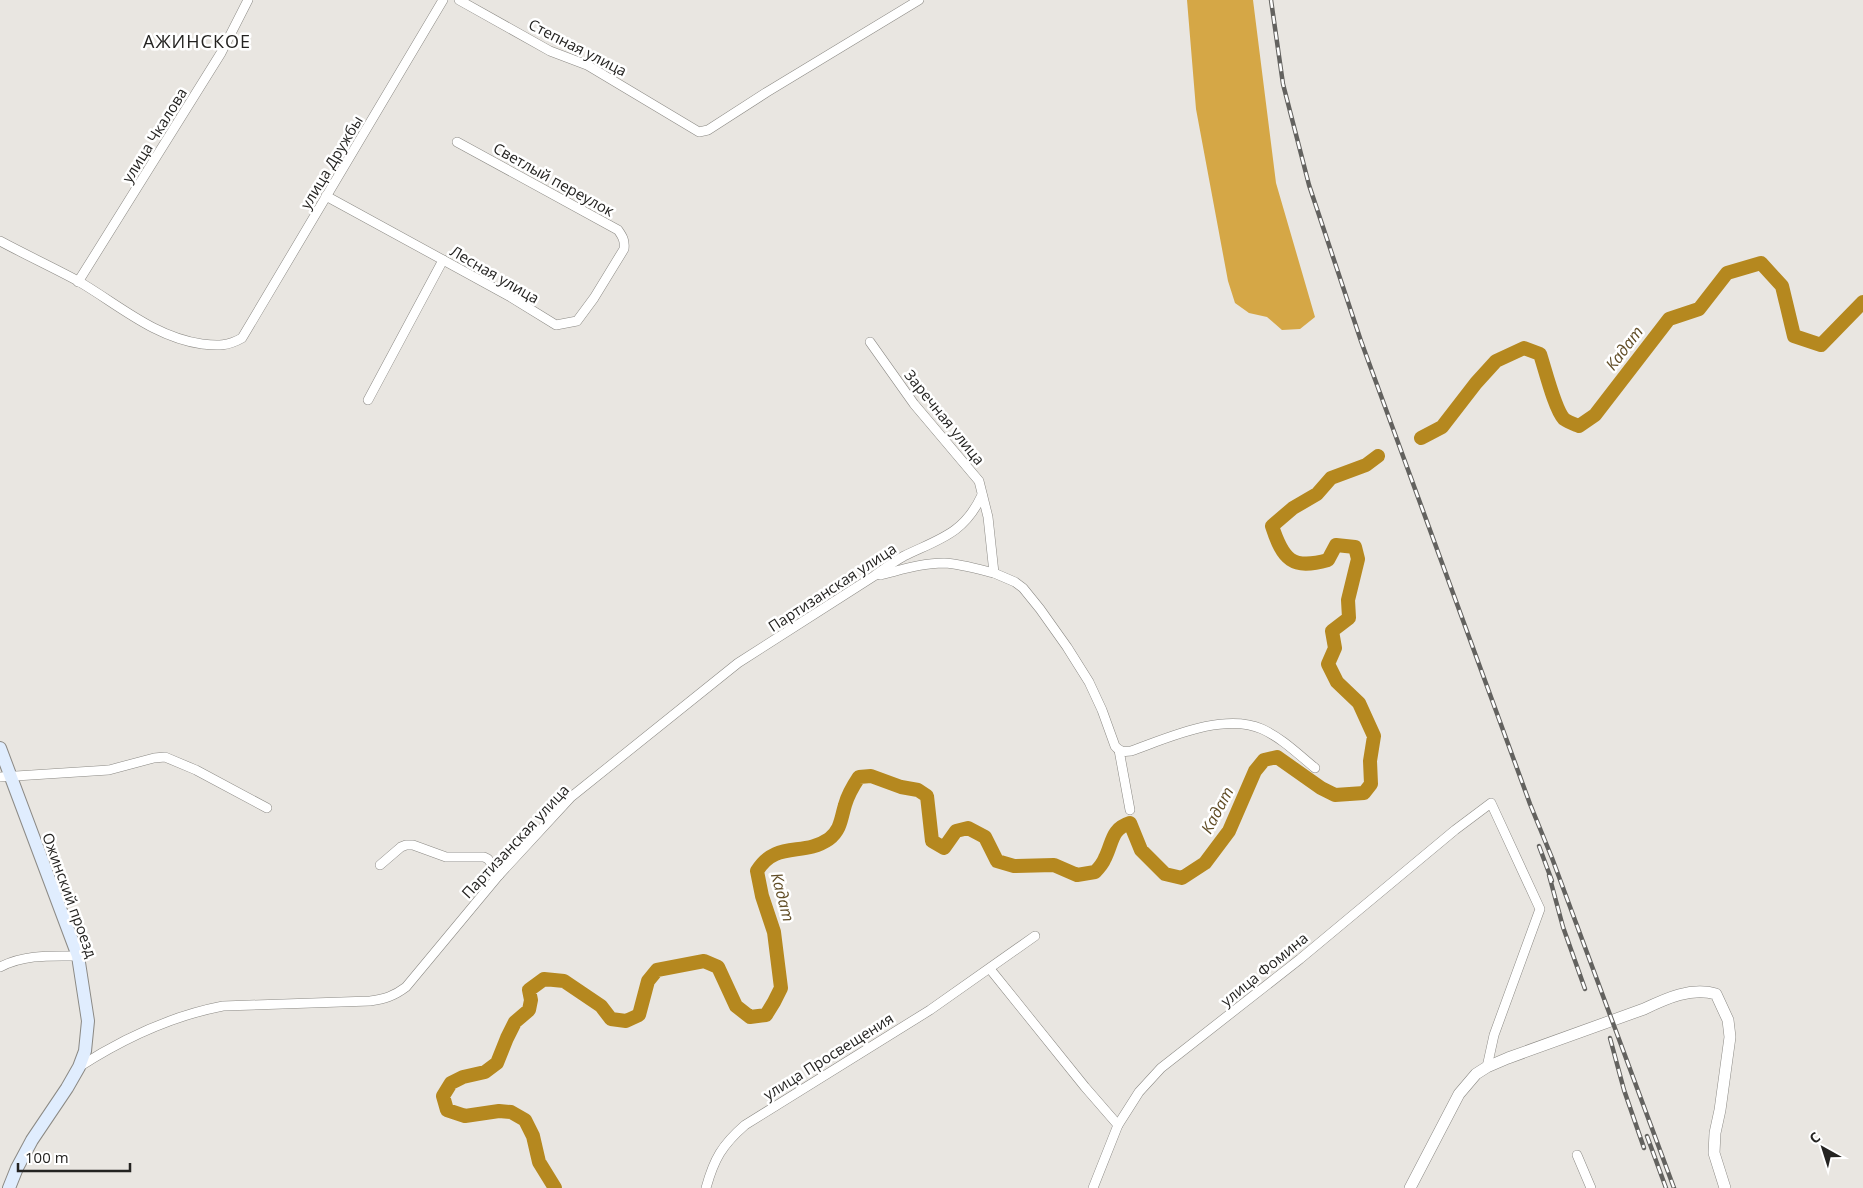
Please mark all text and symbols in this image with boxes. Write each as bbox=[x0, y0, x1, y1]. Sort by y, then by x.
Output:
street label: Степная улица bbox=[526, 14, 630, 80]
district label: АЖИНСКОЕ bbox=[143, 29, 251, 53]
street label: улица Чкалова bbox=[117, 84, 191, 186]
street label: улица Дружбы bbox=[295, 112, 367, 212]
street label: Светлый переулок bbox=[490, 137, 618, 221]
street label: Лесная улица bbox=[447, 240, 543, 308]
water label: Кадат bbox=[1600, 321, 1648, 375]
street label: Заречная улица bbox=[900, 365, 990, 469]
street label: Партизанская улица bbox=[764, 538, 900, 636]
street label: Партизанская улица bbox=[457, 780, 573, 902]
water label: Кадат bbox=[1196, 783, 1238, 837]
street label: Ожинский проезд bbox=[38, 830, 102, 961]
water label: Кадат bbox=[766, 870, 800, 924]
street label: улица Фомина bbox=[1216, 928, 1312, 1010]
street label: улица Просвещения bbox=[759, 1008, 897, 1104]
north arrow bbox=[1798, 1123, 1848, 1173]
text: С bbox=[1805, 1127, 1824, 1148]
scale bar bbox=[18, 1140, 130, 1172]
text: 100 m bbox=[25, 1147, 69, 1167]

